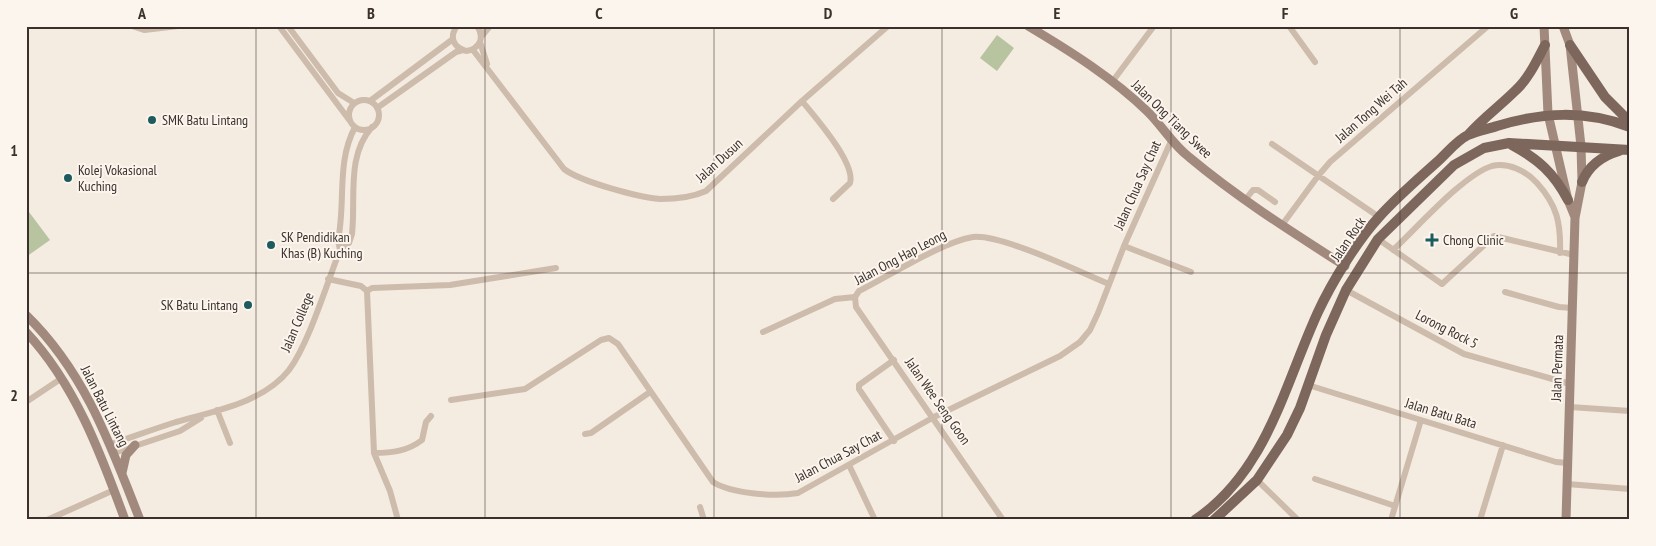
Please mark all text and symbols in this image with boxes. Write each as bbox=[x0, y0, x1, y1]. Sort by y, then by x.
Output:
text: A bbox=[137, 3, 147, 23]
text: B bbox=[367, 3, 375, 23]
text: C bbox=[595, 3, 603, 23]
text: D bbox=[824, 3, 833, 23]
text: E bbox=[1054, 3, 1061, 23]
text: F bbox=[1282, 3, 1289, 23]
text: G bbox=[1510, 3, 1518, 23]
street label: Jalan Tong Wei Tah bbox=[1331, 74, 1411, 147]
street label: Jalan Ong Tiang Swee bbox=[1127, 75, 1216, 162]
place label: SMK Batu Lintang bbox=[162, 111, 248, 129]
marker: SMK Batu Lintang bbox=[146, 114, 158, 126]
street label: Jalan Dusun bbox=[691, 134, 746, 187]
street label: Jalan Chua Say Chat bbox=[1109, 138, 1165, 233]
text: 1 bbox=[10, 140, 18, 160]
place label: Kolej Vokasional Kuching bbox=[78, 161, 158, 195]
marker: Kolej Vokasional Kuching bbox=[62, 172, 74, 184]
street label: Jalan Rock bbox=[1326, 213, 1370, 265]
street label: Jalan Ong Hap Leong bbox=[850, 225, 949, 289]
place label: SK Pendidikan Khas (B) Kuching bbox=[281, 228, 363, 262]
place label: Chong Clinic bbox=[1443, 231, 1504, 249]
marker: Chong Clinic bbox=[1425, 233, 1439, 247]
marker: SK Pendidikan Khas (B) Kuching bbox=[265, 239, 277, 251]
street label: Jalan College bbox=[276, 289, 318, 355]
place label: SK Batu Lintang bbox=[161, 296, 238, 314]
marker: SK Batu Lintang bbox=[242, 299, 254, 311]
street label: Lorong Rock 5 bbox=[1413, 306, 1481, 352]
street label: Jalan Permata bbox=[1547, 334, 1567, 403]
street label: Jalan Wee Seng Goon bbox=[901, 353, 975, 448]
street label: Jalan Batu Lintang bbox=[76, 362, 133, 450]
text: 2 bbox=[10, 385, 18, 405]
street label: Jalan Batu Bata bbox=[1402, 393, 1479, 432]
street label: Jalan Chua Say Chat bbox=[791, 426, 885, 487]

